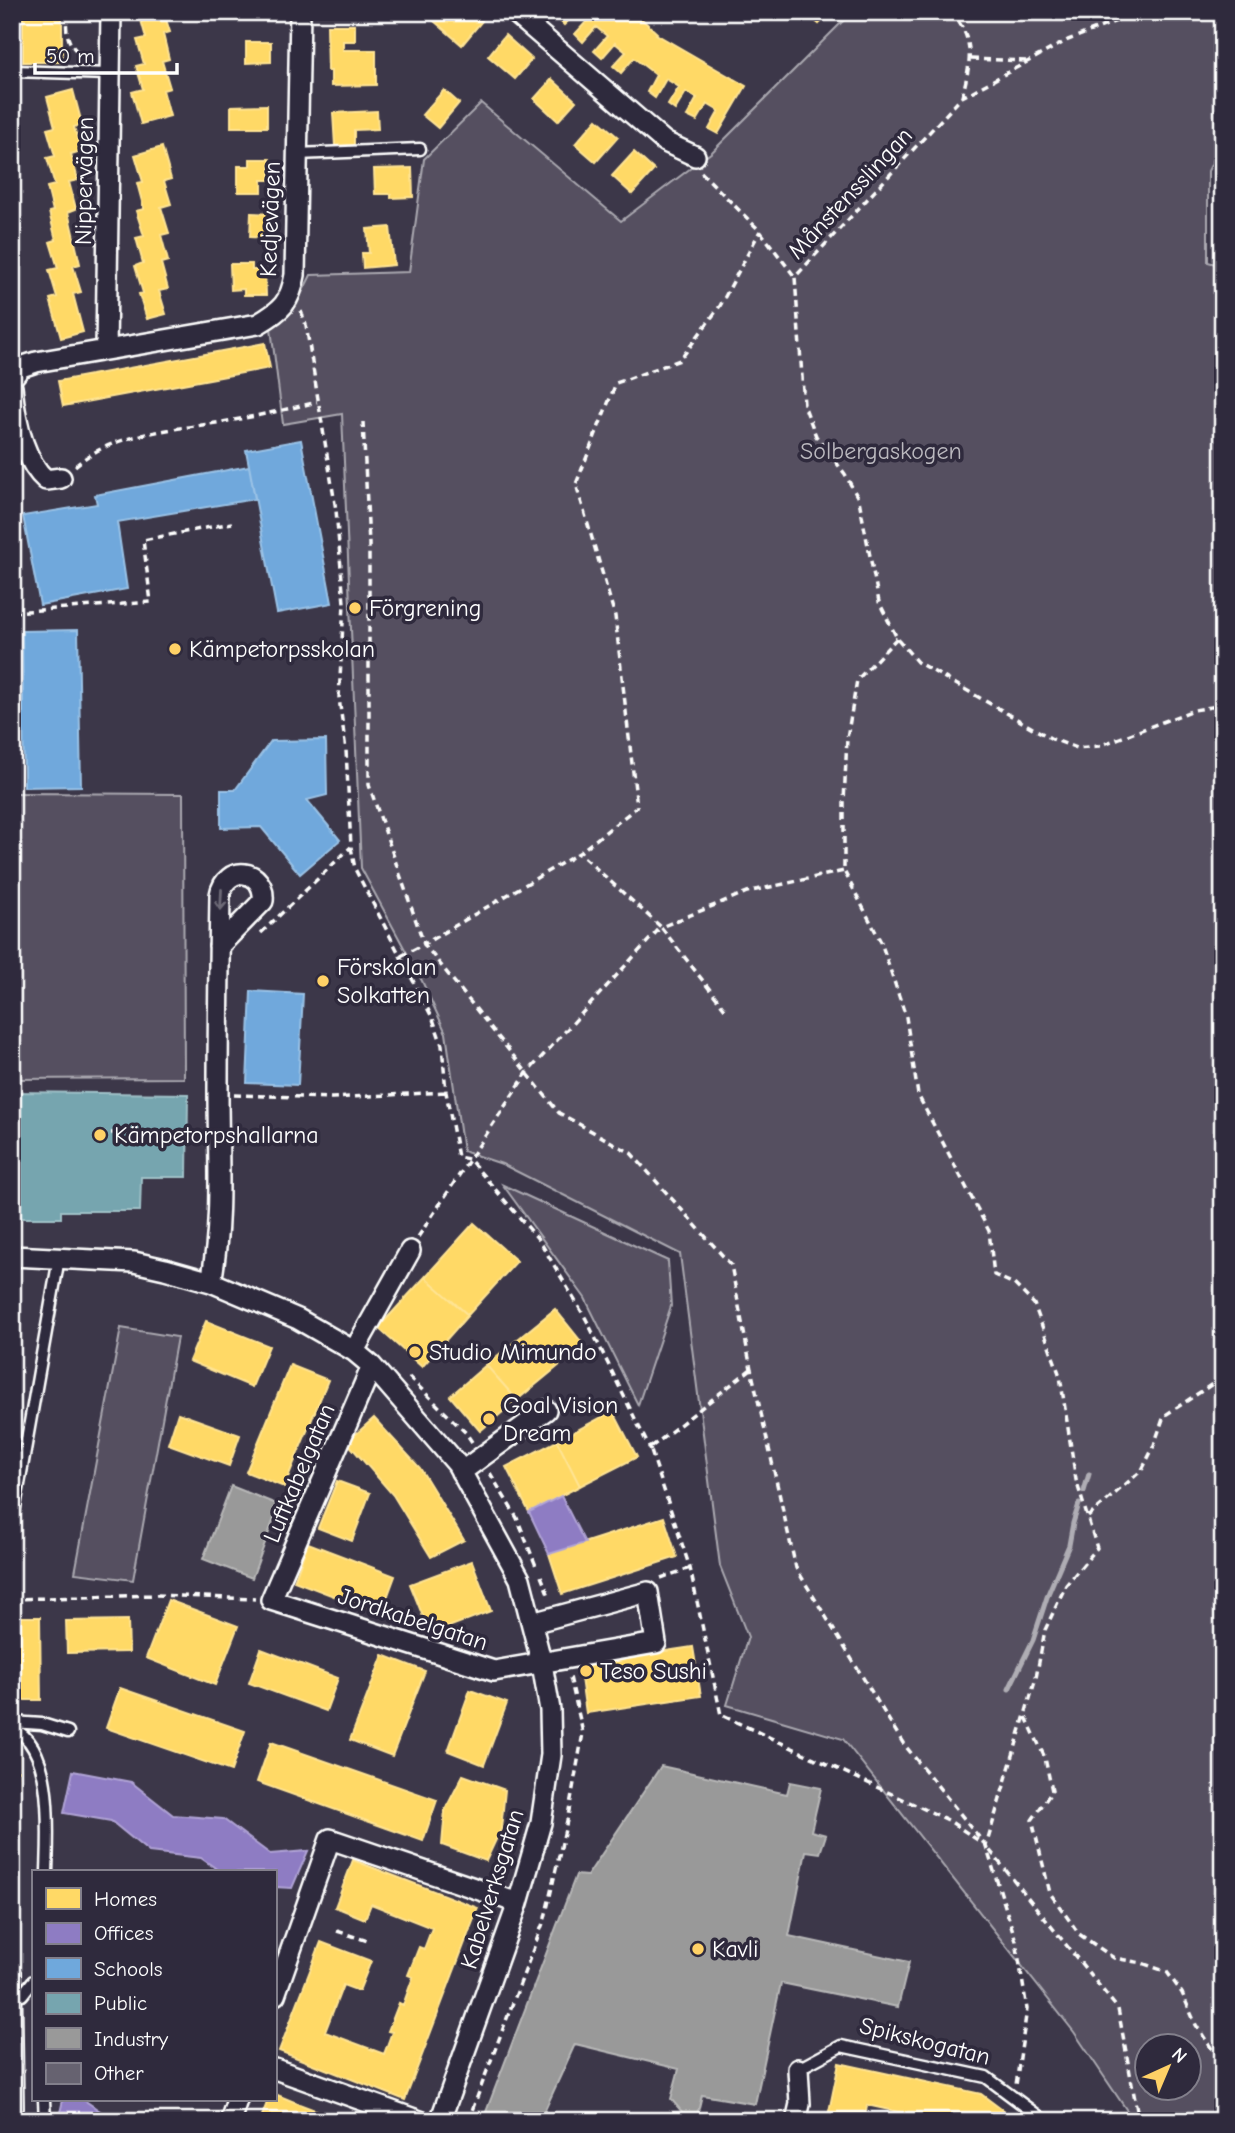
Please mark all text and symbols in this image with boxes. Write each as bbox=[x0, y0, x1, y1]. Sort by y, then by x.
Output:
scale bar bbox=[35, 32, 177, 76]
text: 50 m bbox=[46, 44, 95, 68]
street label: Nippervägen bbox=[69, 117, 99, 245]
street label: Månstensslingan bbox=[782, 121, 918, 265]
street label: Kedjevägen bbox=[254, 161, 286, 277]
park label: Solbergaskogen bbox=[800, 437, 962, 465]
place label: Förgrening bbox=[369, 594, 482, 622]
marker: Förgrening bbox=[347, 600, 363, 616]
place label: Kämpetorpsskolan bbox=[189, 635, 375, 663]
marker: Kämpetorpsskolan bbox=[167, 641, 183, 657]
one-way arrow bbox=[214, 889, 227, 912]
place label: Förskolan Solkatten bbox=[337, 953, 436, 1009]
marker: Förskolan Solkatten bbox=[315, 973, 331, 989]
place label: Kämpetorpshallarna bbox=[114, 1121, 319, 1149]
marker: Kämpetorpshallarna bbox=[92, 1127, 108, 1143]
place label: Studio Mimundo bbox=[429, 1338, 597, 1366]
marker: Studio Mimundo bbox=[407, 1344, 423, 1360]
place label: Goal Vision Dream bbox=[503, 1391, 618, 1447]
street label: Luftkabelgatan bbox=[257, 1399, 341, 1547]
marker: Goal Vision Dream bbox=[481, 1411, 497, 1427]
street label: Jordkabelgatan bbox=[335, 1582, 491, 1656]
place label: Teso Sushi bbox=[600, 1657, 707, 1685]
marker: Teso Sushi bbox=[578, 1663, 594, 1679]
street label: Kabelverksgatan bbox=[454, 1806, 530, 1972]
legend bbox=[32, 1870, 276, 2102]
text: Homes bbox=[94, 1887, 157, 1911]
text: Offices bbox=[94, 1921, 153, 1945]
place label: Kavli bbox=[712, 1935, 759, 1963]
marker: Kavli bbox=[690, 1941, 706, 1957]
text: Schools bbox=[94, 1957, 163, 1981]
text: Public bbox=[94, 1991, 147, 2015]
street label: Spikskogatan bbox=[857, 2011, 993, 2071]
text: Industry bbox=[94, 2027, 169, 2051]
north arrow bbox=[1134, 2032, 1204, 2102]
text: N bbox=[1167, 2043, 1191, 2068]
text: Other bbox=[94, 2061, 144, 2085]

